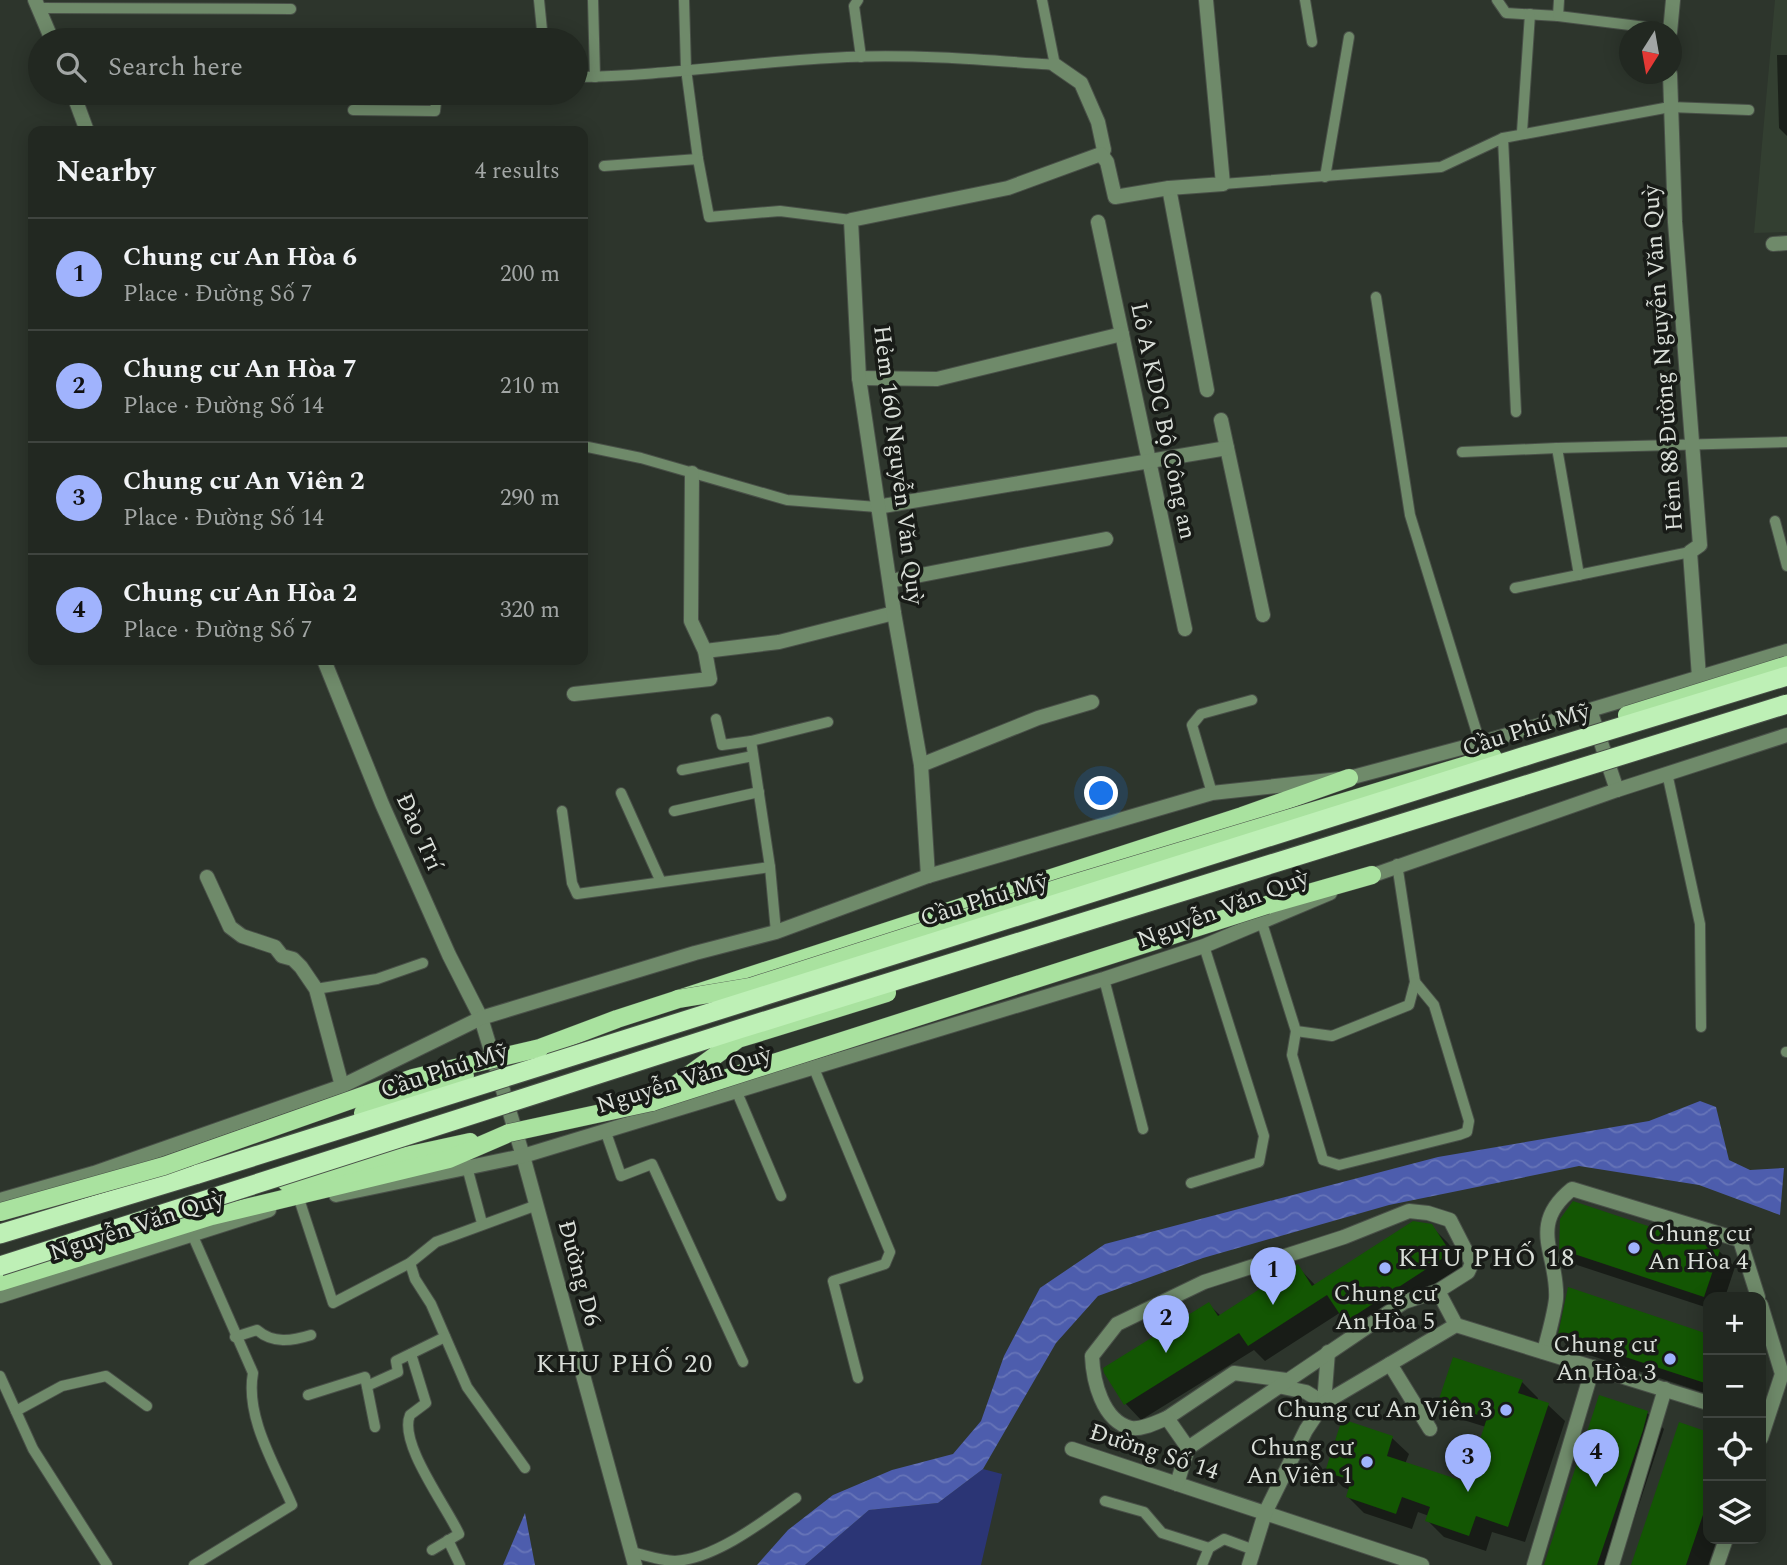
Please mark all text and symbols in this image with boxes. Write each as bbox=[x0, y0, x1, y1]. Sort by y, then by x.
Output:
north arrow bbox=[1619, 21, 1682, 84]
search box bbox=[28, 28, 588, 105]
text: Search here bbox=[108, 47, 243, 87]
icon: search bbox=[52, 48, 90, 86]
text: Nearby bbox=[56, 149, 155, 195]
text: 4 results bbox=[475, 154, 560, 189]
street label: Hẻm 88 Đường Nguyễn Văn Quỳ bbox=[1633, 182, 1693, 532]
text: Chung cư An Hòa 6 bbox=[123, 237, 357, 277]
text: 1 bbox=[73, 257, 85, 292]
text: 200 m bbox=[500, 257, 560, 292]
text: Place · Đường Số 7 bbox=[123, 277, 312, 312]
street label: Lô A KDC Bộ Công an bbox=[1120, 299, 1206, 543]
street label: Hẻm 160 Nguyễn Văn Quỳ bbox=[863, 323, 933, 608]
text: Chung cư An Hòa 7 bbox=[123, 349, 357, 389]
text: 2 bbox=[73, 369, 85, 404]
text: 210 m bbox=[500, 369, 560, 404]
text: Place · Đường Số 14 bbox=[123, 389, 324, 424]
text: Chung cư An Viên 2 bbox=[123, 461, 365, 501]
text: 3 bbox=[73, 481, 85, 516]
text: 290 m bbox=[500, 481, 560, 516]
text: Place · Đường Số 14 bbox=[123, 501, 324, 536]
text: Chung cư An Hòa 2 bbox=[123, 573, 357, 613]
text: 4 bbox=[73, 593, 85, 628]
text: 320 m bbox=[500, 593, 560, 628]
text: Place · Đường Số 7 bbox=[123, 613, 312, 648]
street label: Cầu Phú Mỹ bbox=[1458, 693, 1596, 766]
your location bbox=[1084, 776, 1118, 810]
street label: Đào Trí bbox=[386, 787, 453, 878]
street label: Nguyễn Văn Quỳ bbox=[1132, 859, 1316, 958]
street label: Cầu Phú Mỹ bbox=[916, 863, 1054, 936]
street label: Cầu Phú Mỹ bbox=[376, 1033, 514, 1108]
street label: Nguyễn Văn Quỳ bbox=[592, 1036, 777, 1124]
street label: Nguyễn Văn Quỳ bbox=[45, 1180, 230, 1271]
street label: Đường D6 bbox=[548, 1216, 610, 1330]
place label: Chung cư An Hòa 4 bbox=[1648, 1216, 1752, 1280]
district label: KHU PHỐ 18 bbox=[1398, 1238, 1576, 1278]
marker: Chung cư An Hòa 4 bbox=[1626, 1240, 1642, 1256]
pin: 1 bbox=[1250, 1247, 1296, 1305]
marker: Chung cư An Hòa 5 bbox=[1377, 1260, 1393, 1276]
place label: Chung cư An Hòa 5 bbox=[1334, 1276, 1438, 1340]
map controls bbox=[1703, 1292, 1766, 1544]
button: + bbox=[1703, 1292, 1766, 1355]
pin: 2 bbox=[1143, 1295, 1189, 1353]
place label: Chung cư An Hòa 3 bbox=[1553, 1327, 1658, 1391]
district label: KHU PHỐ 20 bbox=[536, 1344, 714, 1384]
marker: Chung cư An Hòa 3 bbox=[1662, 1351, 1678, 1367]
button: − bbox=[1703, 1355, 1766, 1418]
place label: Chung cư An Viên 3 bbox=[1276, 1392, 1492, 1428]
marker: Chung cư An Viên 3 bbox=[1498, 1402, 1514, 1418]
street label: Đường Số 14 bbox=[1085, 1414, 1223, 1490]
button: locate bbox=[1703, 1418, 1766, 1481]
pin: 4 bbox=[1573, 1429, 1619, 1487]
place label: Chung cư An Viên 1 bbox=[1246, 1430, 1355, 1494]
pin: 3 bbox=[1445, 1434, 1491, 1492]
marker: Chung cư An Viên 1 bbox=[1359, 1454, 1375, 1470]
button: layers bbox=[1703, 1481, 1766, 1544]

